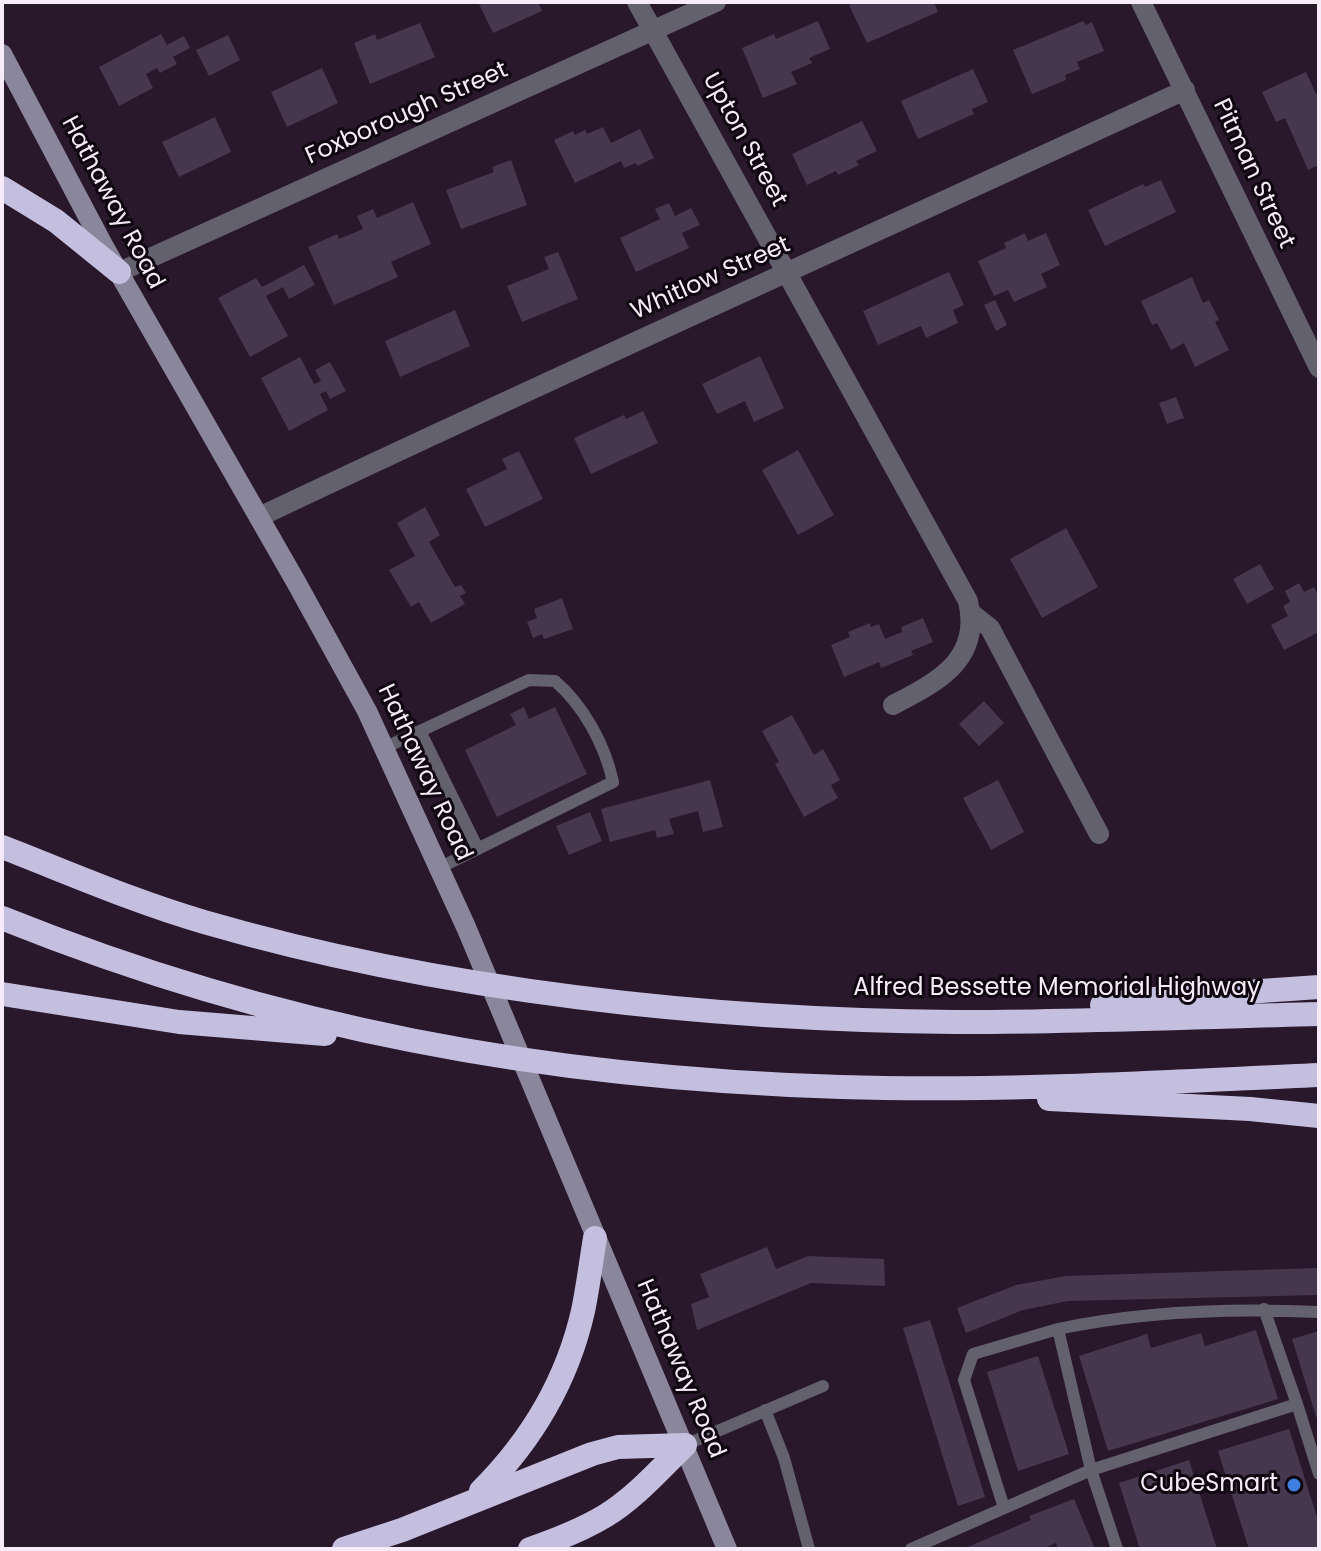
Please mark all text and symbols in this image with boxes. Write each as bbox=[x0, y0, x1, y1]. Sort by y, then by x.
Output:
street label: Foxborough Street bbox=[301, 56, 513, 172]
street label: Upton Street bbox=[695, 68, 793, 212]
street label: Pitman Street bbox=[1206, 95, 1300, 253]
street label: Hathaway Road bbox=[54, 112, 170, 294]
street label: Whitlow Street bbox=[627, 231, 795, 327]
street label: Hathaway Road bbox=[371, 680, 477, 866]
street label: Alfred Bessette Memorial Highway bbox=[853, 975, 1261, 1003]
street label: Hathaway Road bbox=[629, 1275, 731, 1463]
place label: CubeSmart bbox=[1140, 1471, 1278, 1499]
marker: CubeSmart bbox=[1285, 1476, 1303, 1494]

